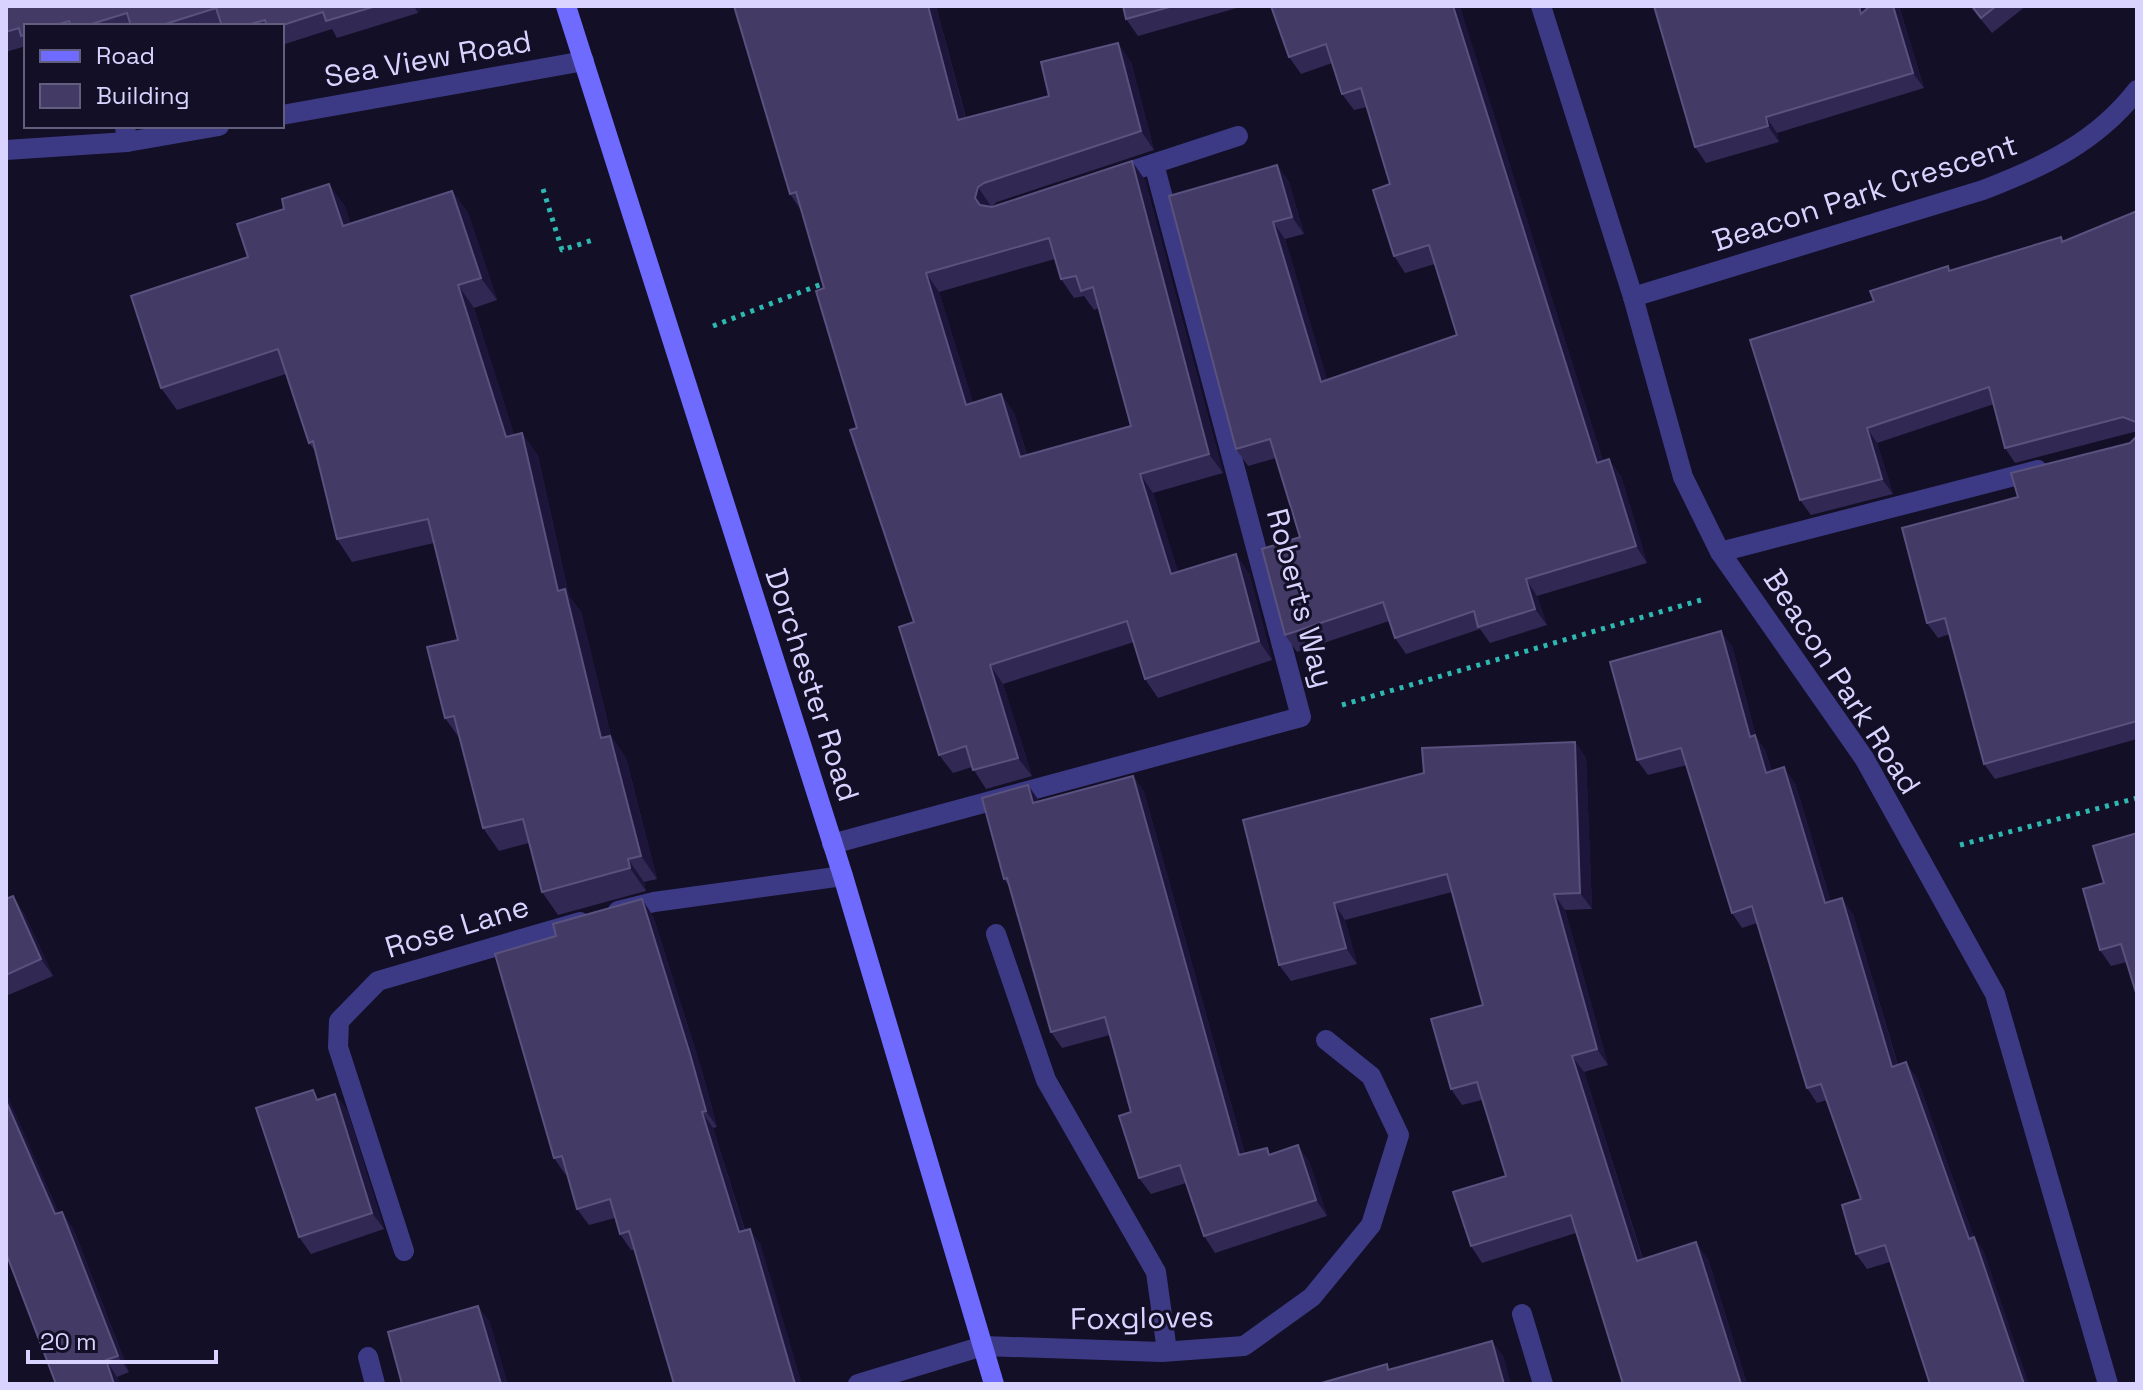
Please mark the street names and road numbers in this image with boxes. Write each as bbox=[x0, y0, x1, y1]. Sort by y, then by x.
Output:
street label: Sea View Road bbox=[321, 21, 534, 96]
street label: Beacon Park Crescent bbox=[1708, 125, 2022, 260]
street label: Roberts Way bbox=[1258, 504, 1343, 692]
street label: Beacon Park Road bbox=[1755, 562, 1930, 802]
street label: Dorchester Road bbox=[756, 564, 868, 806]
street label: Rose Lane bbox=[380, 886, 534, 967]
street label: Foxgloves bbox=[1070, 1297, 1214, 1338]

